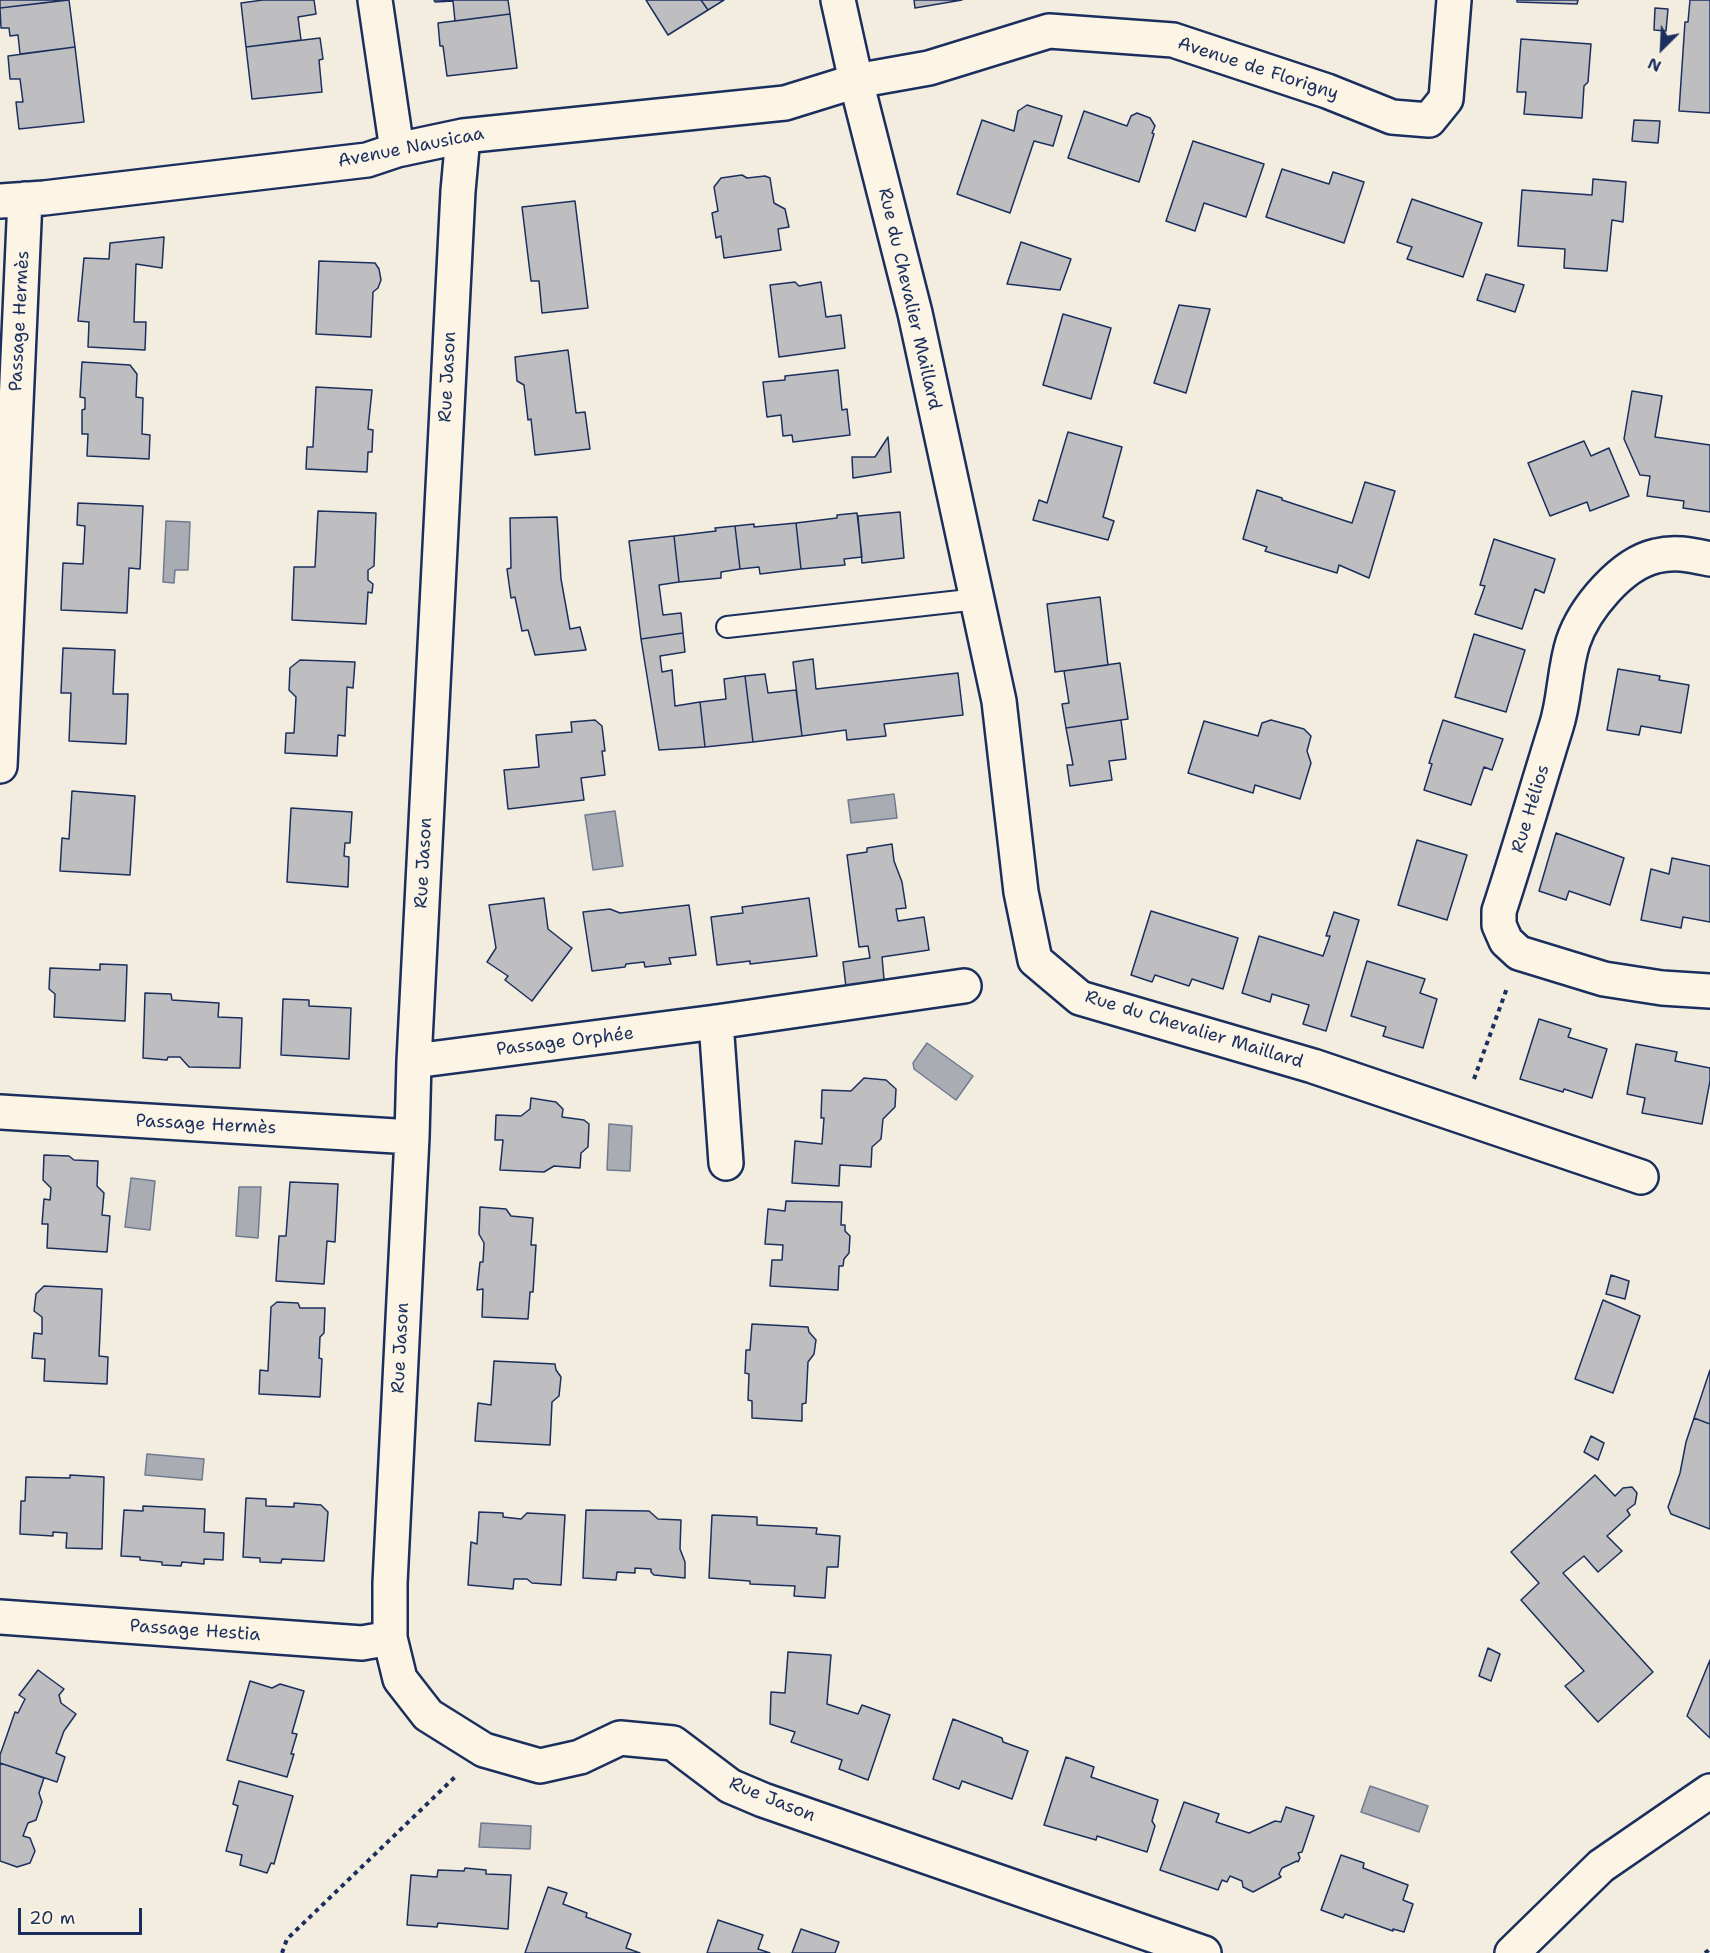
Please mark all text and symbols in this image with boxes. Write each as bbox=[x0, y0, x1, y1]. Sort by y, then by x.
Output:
north arrow bbox=[1632, 18, 1692, 78]
street label: Avenue de Florigny bbox=[1175, 33, 1341, 105]
text: N bbox=[1644, 53, 1665, 77]
street label: Avenue Nausicaa bbox=[336, 123, 486, 173]
street label: Rue du Chevalier Maillard bbox=[873, 186, 945, 412]
street label: Passage Hermès bbox=[6, 250, 34, 392]
street label: Rue Jason bbox=[435, 331, 461, 423]
street label: Rue Hélios bbox=[1507, 762, 1555, 856]
street label: Rue Jason bbox=[411, 817, 437, 909]
street label: Rue du Chevalier Maillard bbox=[1082, 986, 1306, 1074]
street label: Passage Orphée bbox=[495, 1023, 635, 1061]
street label: Passage Hermès bbox=[135, 1111, 277, 1139]
street label: Rue Jason bbox=[388, 1302, 414, 1394]
street label: Passage Hestia bbox=[129, 1616, 261, 1646]
street label: Rue Jason bbox=[726, 1773, 818, 1827]
scale bar bbox=[21, 1896, 146, 1934]
text: 20 m bbox=[29, 1906, 75, 1930]

